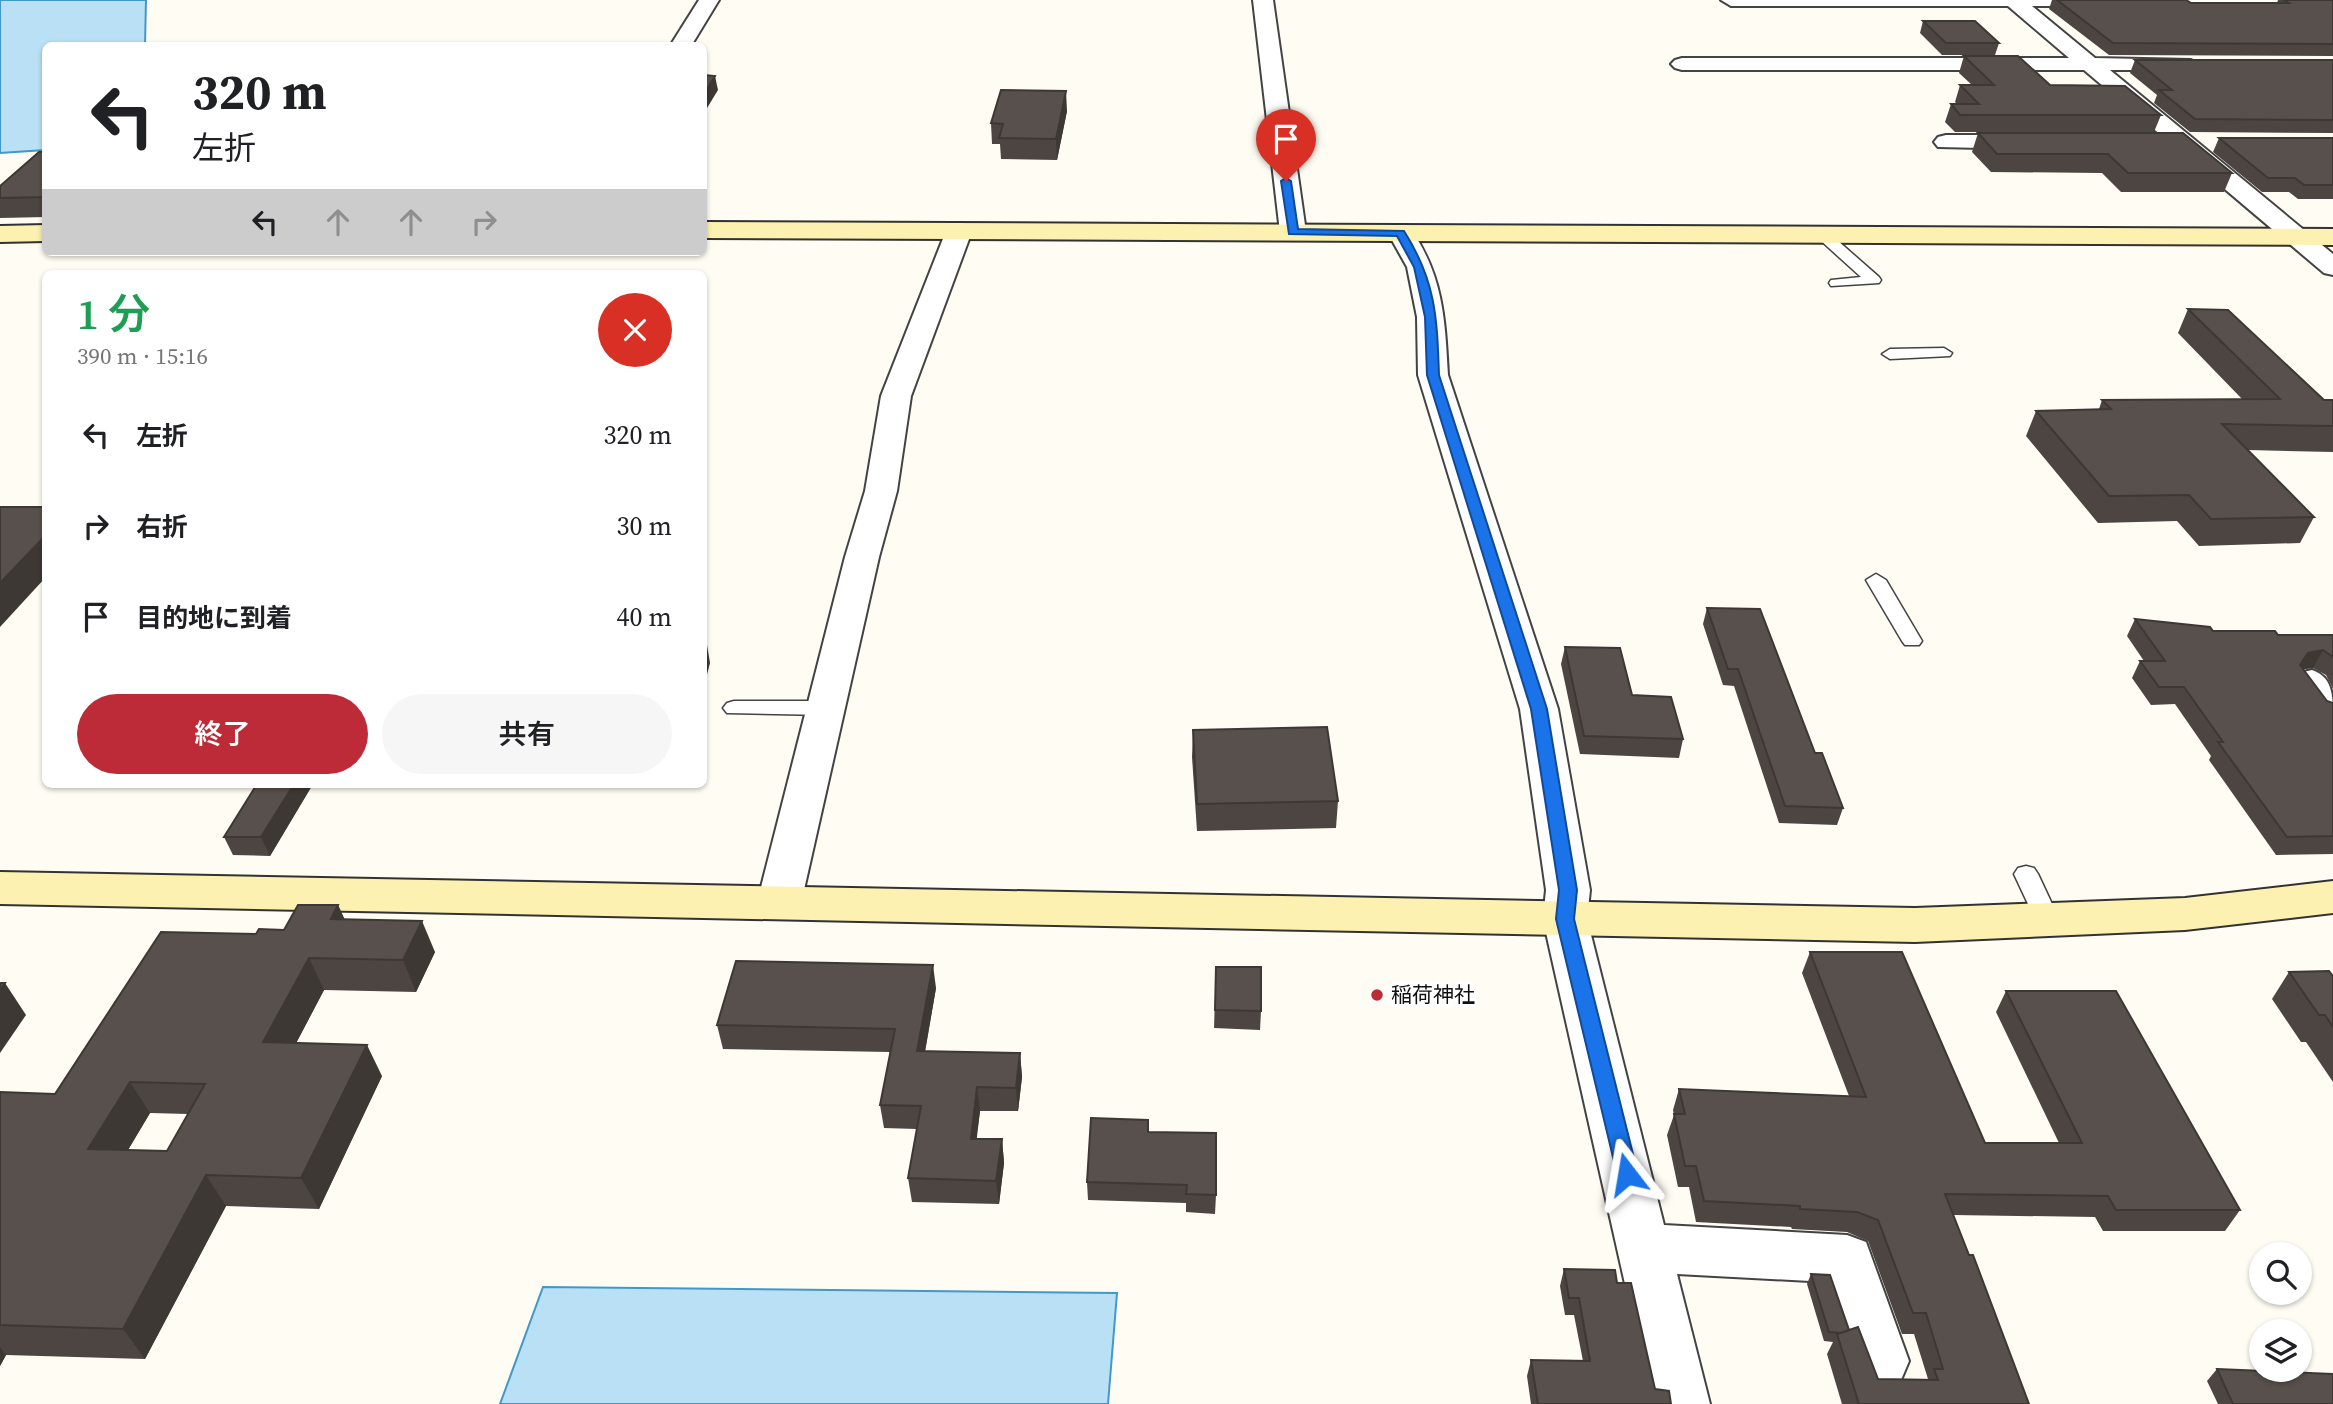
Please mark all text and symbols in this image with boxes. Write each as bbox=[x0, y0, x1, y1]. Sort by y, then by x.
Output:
text: 320 m bbox=[192, 58, 327, 125]
icon: left bbox=[77, 70, 168, 161]
pin bbox=[1256, 109, 1316, 181]
icon: arrive bbox=[1267, 120, 1305, 158]
text: 左折 bbox=[192, 126, 256, 170]
icon: left bbox=[246, 203, 284, 241]
icon: ahead bbox=[319, 203, 357, 241]
icon: ahead bbox=[392, 203, 430, 241]
icon: right bbox=[465, 203, 503, 241]
text: 1 分 bbox=[77, 285, 150, 343]
button: close bbox=[598, 293, 672, 367]
text: 390 m · 15:16 bbox=[77, 340, 208, 372]
icon: left bbox=[77, 416, 115, 454]
text: 320 m bbox=[604, 417, 672, 453]
text: 左折 bbox=[136, 418, 188, 454]
icon: right bbox=[77, 507, 115, 545]
text: 30 m bbox=[617, 508, 672, 544]
text: 右折 bbox=[136, 509, 188, 545]
icon: arrive bbox=[77, 598, 115, 636]
text: 40 m bbox=[617, 599, 672, 635]
text: 目的地に到着 bbox=[136, 600, 292, 636]
button: 終了 bbox=[77, 694, 368, 774]
button: 共有 bbox=[382, 694, 672, 774]
place label: 稲荷神社 bbox=[1391, 980, 1475, 1009]
marker: 稲荷神社 bbox=[1369, 987, 1385, 1003]
position arrow bbox=[1590, 1137, 1664, 1211]
map controls bbox=[2249, 1242, 2312, 1382]
button: search bbox=[2249, 1242, 2312, 1305]
button: layers bbox=[2249, 1319, 2312, 1382]

